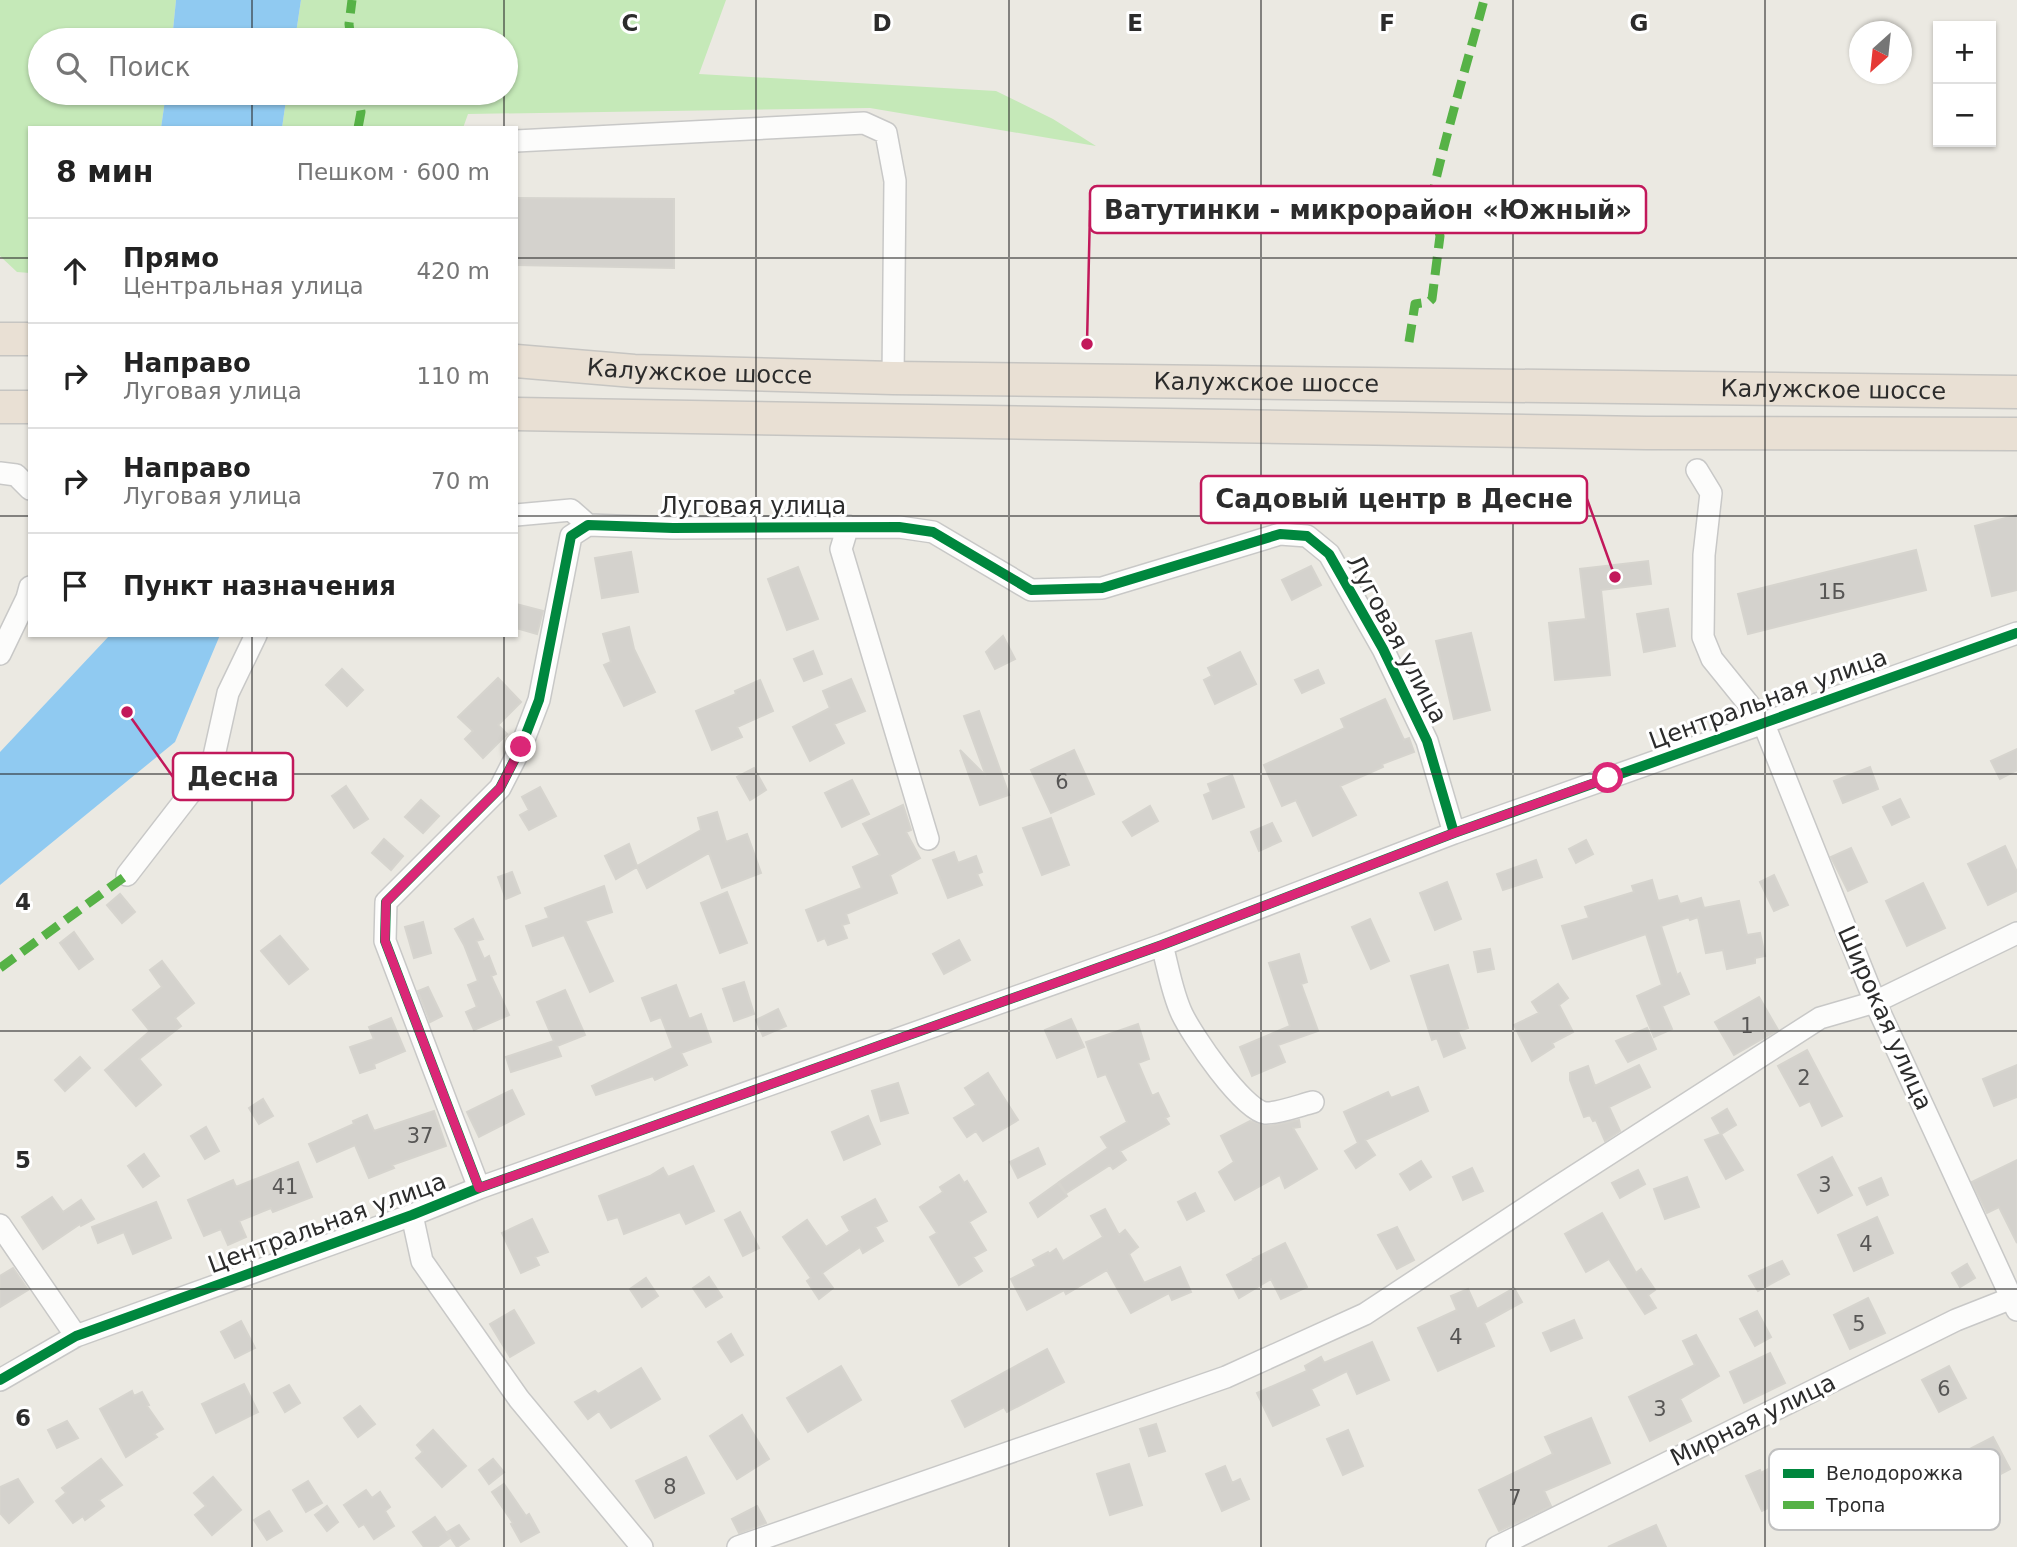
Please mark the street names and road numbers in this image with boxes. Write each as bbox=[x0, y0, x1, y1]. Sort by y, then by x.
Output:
street label: Калужское шоссе bbox=[586, 353, 813, 390]
street label: Калужское шоссе bbox=[1154, 367, 1379, 398]
street label: Калужское шоссе bbox=[1720, 374, 1946, 405]
street label: Луговая улица bbox=[660, 492, 846, 520]
street label: Луговая улица bbox=[1341, 550, 1453, 728]
street label: Центральная улица bbox=[1645, 643, 1891, 755]
street label: Широкая улица bbox=[1832, 922, 1938, 1114]
street label: Центральная улица bbox=[204, 1167, 450, 1279]
street label: Мирная улица bbox=[1666, 1368, 1840, 1472]

